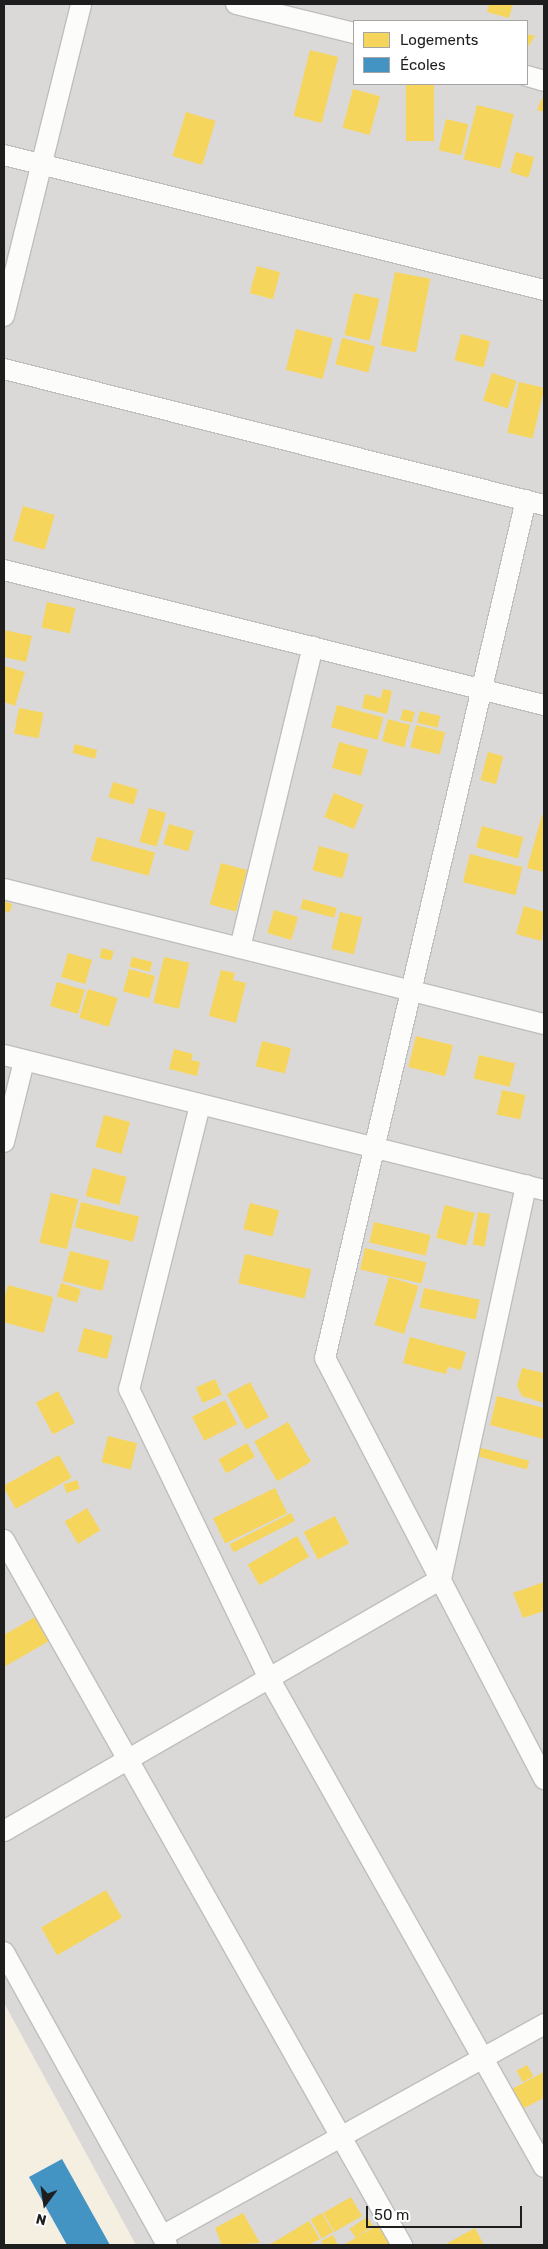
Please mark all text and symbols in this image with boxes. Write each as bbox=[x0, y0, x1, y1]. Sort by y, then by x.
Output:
legend bbox=[353, 20, 528, 85]
text: Logements bbox=[400, 31, 478, 49]
text: Écoles bbox=[400, 56, 446, 74]
north arrow bbox=[20, 2179, 70, 2229]
scale bar bbox=[368, 2196, 524, 2228]
text: 50 m bbox=[374, 2206, 409, 2224]
text: N bbox=[34, 2210, 48, 2229]

